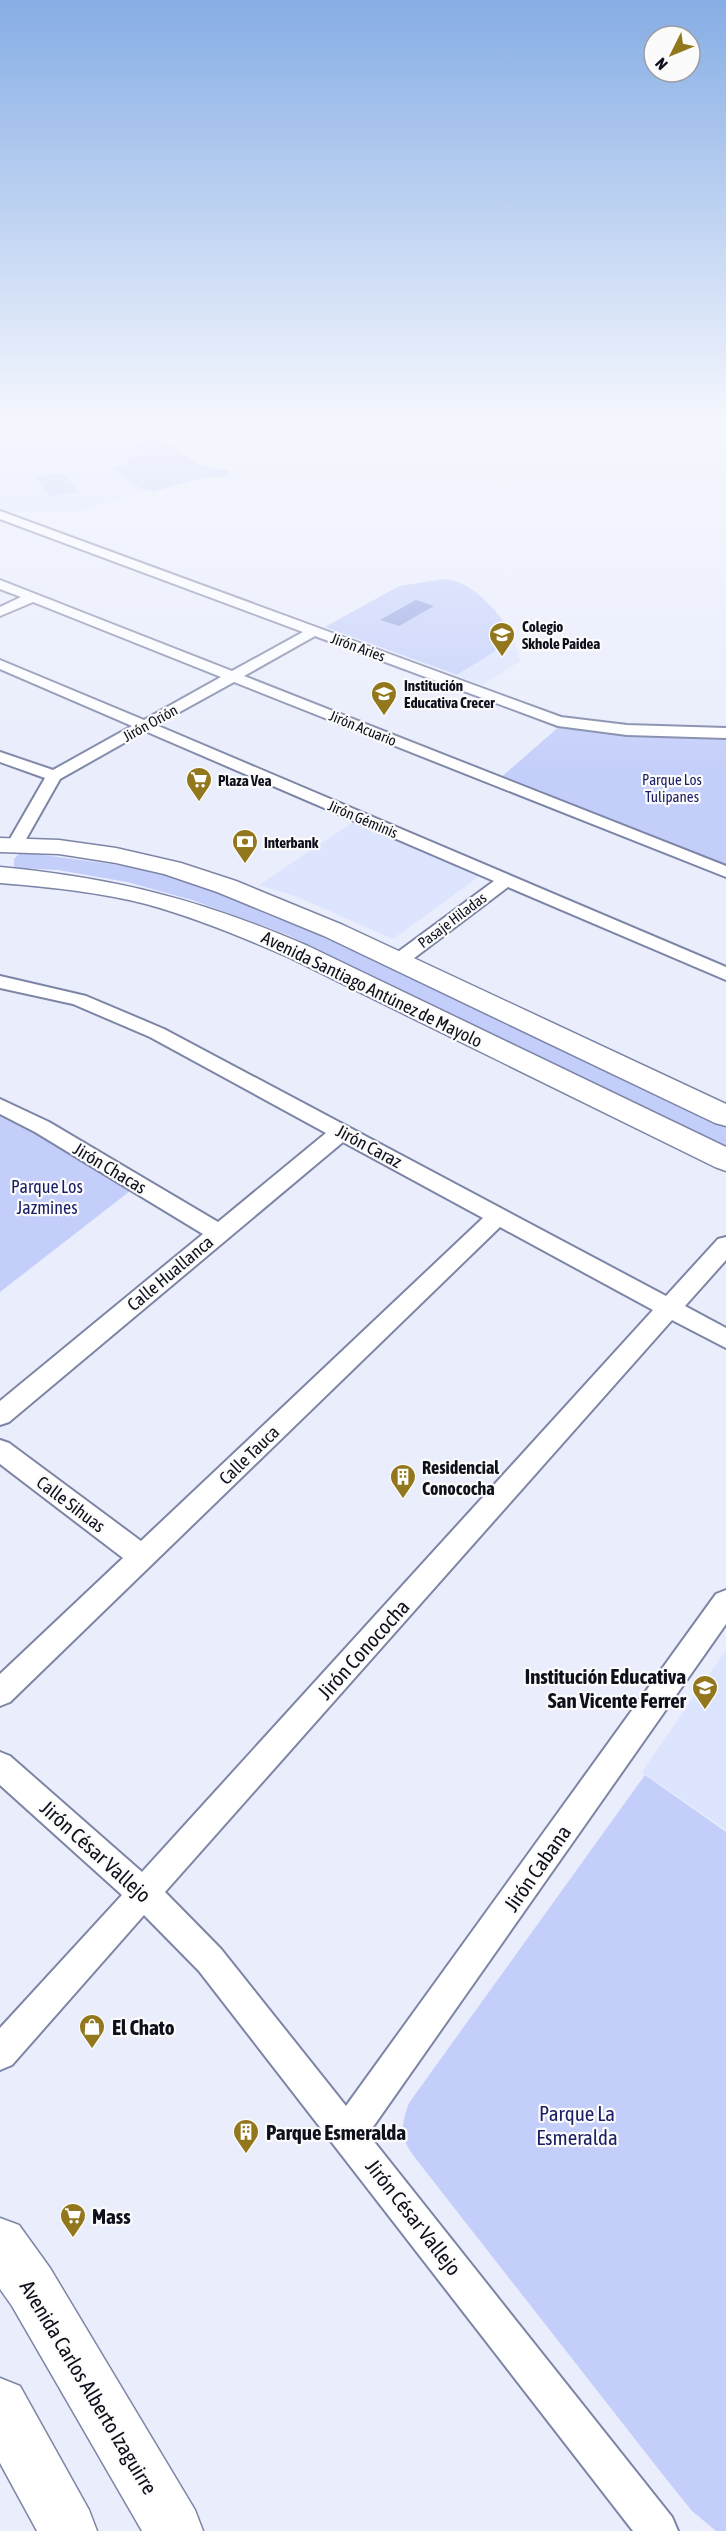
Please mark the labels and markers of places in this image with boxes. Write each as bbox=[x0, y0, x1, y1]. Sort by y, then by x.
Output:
place label: Colegio Skhole Paidea bbox=[522, 618, 600, 652]
school or university icon: Colegio Skhole Paidea bbox=[487, 620, 517, 658]
place label: Institución Educativa Crecer bbox=[404, 677, 495, 711]
school or university icon: Institución Educativa Crecer bbox=[369, 679, 399, 717]
supermarket icon: Plaza Vea bbox=[184, 765, 214, 803]
place label: Plaza Vea bbox=[218, 772, 271, 789]
bank icon: Interbank bbox=[230, 827, 260, 865]
place label: Interbank bbox=[264, 834, 319, 851]
place label: Residencial Conococha bbox=[422, 1457, 499, 1499]
building icon: Residencial Conococha bbox=[388, 1462, 418, 1500]
place label: Institución Educativa San Vicente Ferrer bbox=[525, 1664, 687, 1712]
school or university icon: Institución Educativa San Vicente Ferrer bbox=[690, 1673, 720, 1711]
shop icon: El Chato bbox=[77, 2012, 107, 2050]
place label: El Chato bbox=[112, 2015, 175, 2039]
building icon: Parque Esmeralda bbox=[231, 2117, 261, 2155]
place label: Parque Esmeralda bbox=[266, 2120, 406, 2144]
supermarket icon: Mass bbox=[58, 2201, 88, 2239]
place label: Mass bbox=[92, 2204, 131, 2228]

